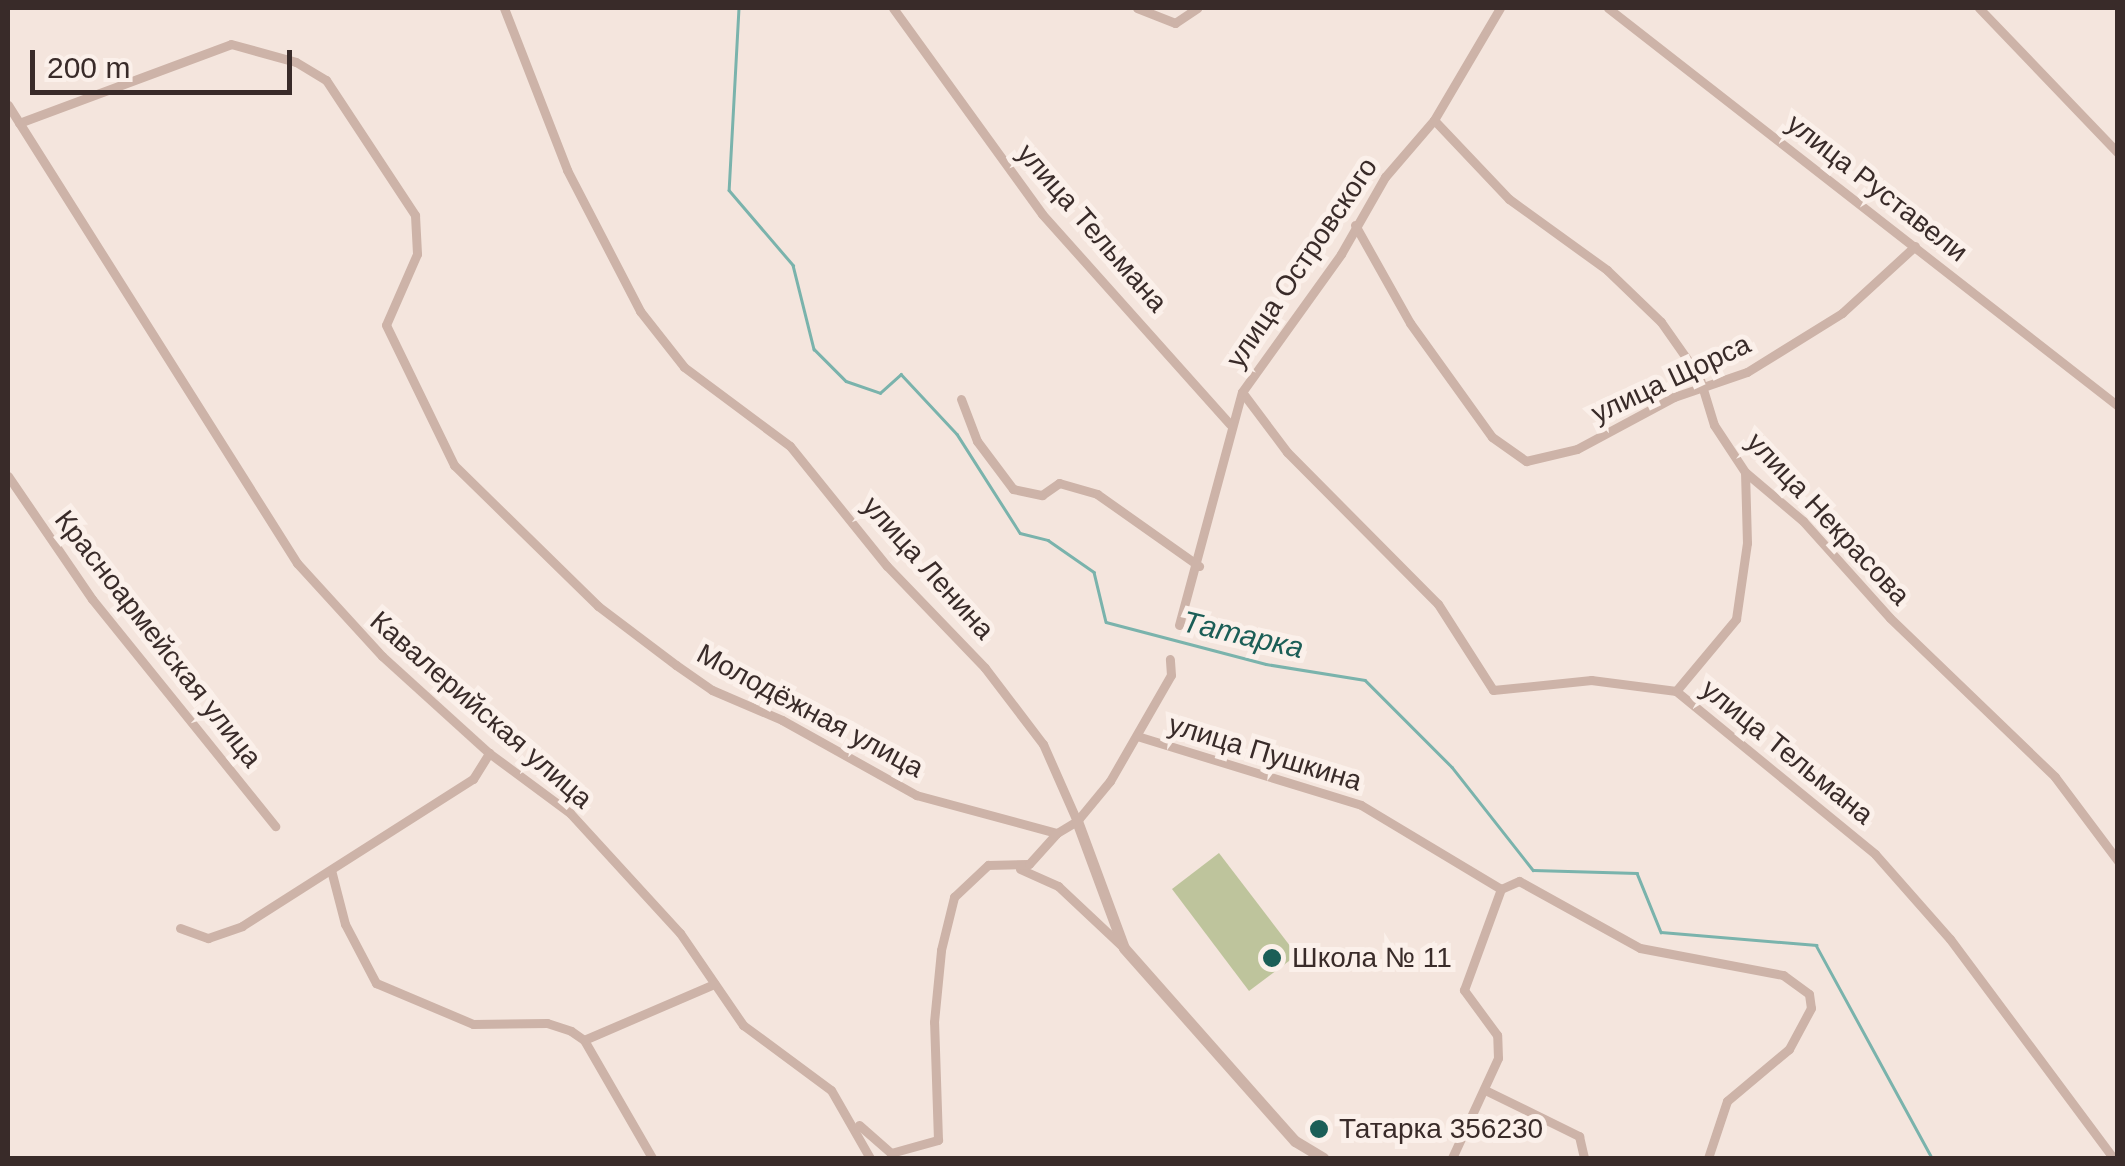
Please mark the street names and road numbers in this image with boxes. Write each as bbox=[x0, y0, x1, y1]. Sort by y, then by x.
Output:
street label: улица Руставели bbox=[1780, 107, 1974, 269]
street label: улица Тельмана bbox=[1010, 137, 1174, 319]
street label: улица Островского bbox=[1219, 151, 1385, 375]
street label: улица Щорса bbox=[1586, 327, 1756, 431]
street label: улица Некрасова bbox=[1739, 426, 1917, 612]
street label: улица Ленина bbox=[855, 490, 1001, 646]
street label: Красноармейская улица bbox=[47, 504, 269, 774]
street label: Кавалерийская улица bbox=[363, 604, 599, 816]
street label: Молодёжная улица bbox=[691, 637, 929, 785]
street label: улица Тельмана bbox=[1694, 672, 1880, 832]
street label: улица Пушкина bbox=[1164, 708, 1366, 798]

